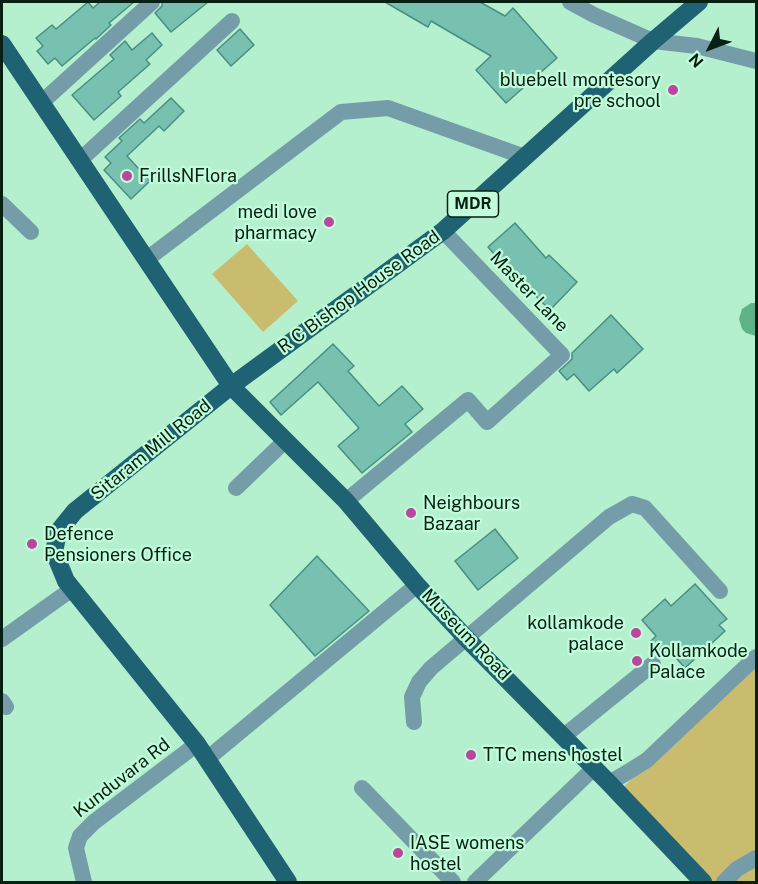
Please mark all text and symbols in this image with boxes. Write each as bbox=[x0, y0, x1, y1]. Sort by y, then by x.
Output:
north arrow bbox=[680, 18, 740, 78]
text: N bbox=[685, 49, 708, 71]
place label: bluebell montesory pre school bbox=[500, 69, 661, 112]
marker: bluebell montesory pre school bbox=[666, 83, 680, 97]
place label: FrillsNFlora bbox=[139, 165, 237, 187]
marker: FrillsNFlora bbox=[120, 169, 134, 183]
road number: MDR bbox=[448, 191, 498, 217]
place label: medi love pharmacy bbox=[234, 201, 317, 244]
marker: medi love pharmacy bbox=[322, 215, 336, 229]
street label: R C Bishop House Road bbox=[274, 226, 444, 358]
street label: Master Lane bbox=[485, 247, 573, 337]
street label: Sitaram Mill Road bbox=[87, 395, 215, 505]
place label: Neighbours Bazaar bbox=[423, 492, 520, 534]
marker: Neighbours Bazaar bbox=[404, 506, 418, 520]
place label: Defence Pensioners Office bbox=[44, 523, 192, 566]
marker: Defence Pensioners Office bbox=[25, 537, 39, 551]
street label: Museum Road bbox=[417, 585, 515, 685]
place label: kollamkode palace bbox=[527, 612, 624, 654]
marker: kollamkode palace bbox=[629, 626, 643, 640]
place label: Kollamkode Palace bbox=[649, 640, 748, 682]
marker: Kollamkode Palace bbox=[630, 654, 644, 668]
street label: Kunduvara Rd bbox=[70, 734, 174, 822]
place label: TTC mens hostel bbox=[483, 744, 623, 766]
marker: TTC mens hostel bbox=[464, 748, 478, 762]
place label: IASE womens hostel bbox=[410, 832, 524, 874]
marker: IASE womens hostel bbox=[391, 846, 405, 860]

